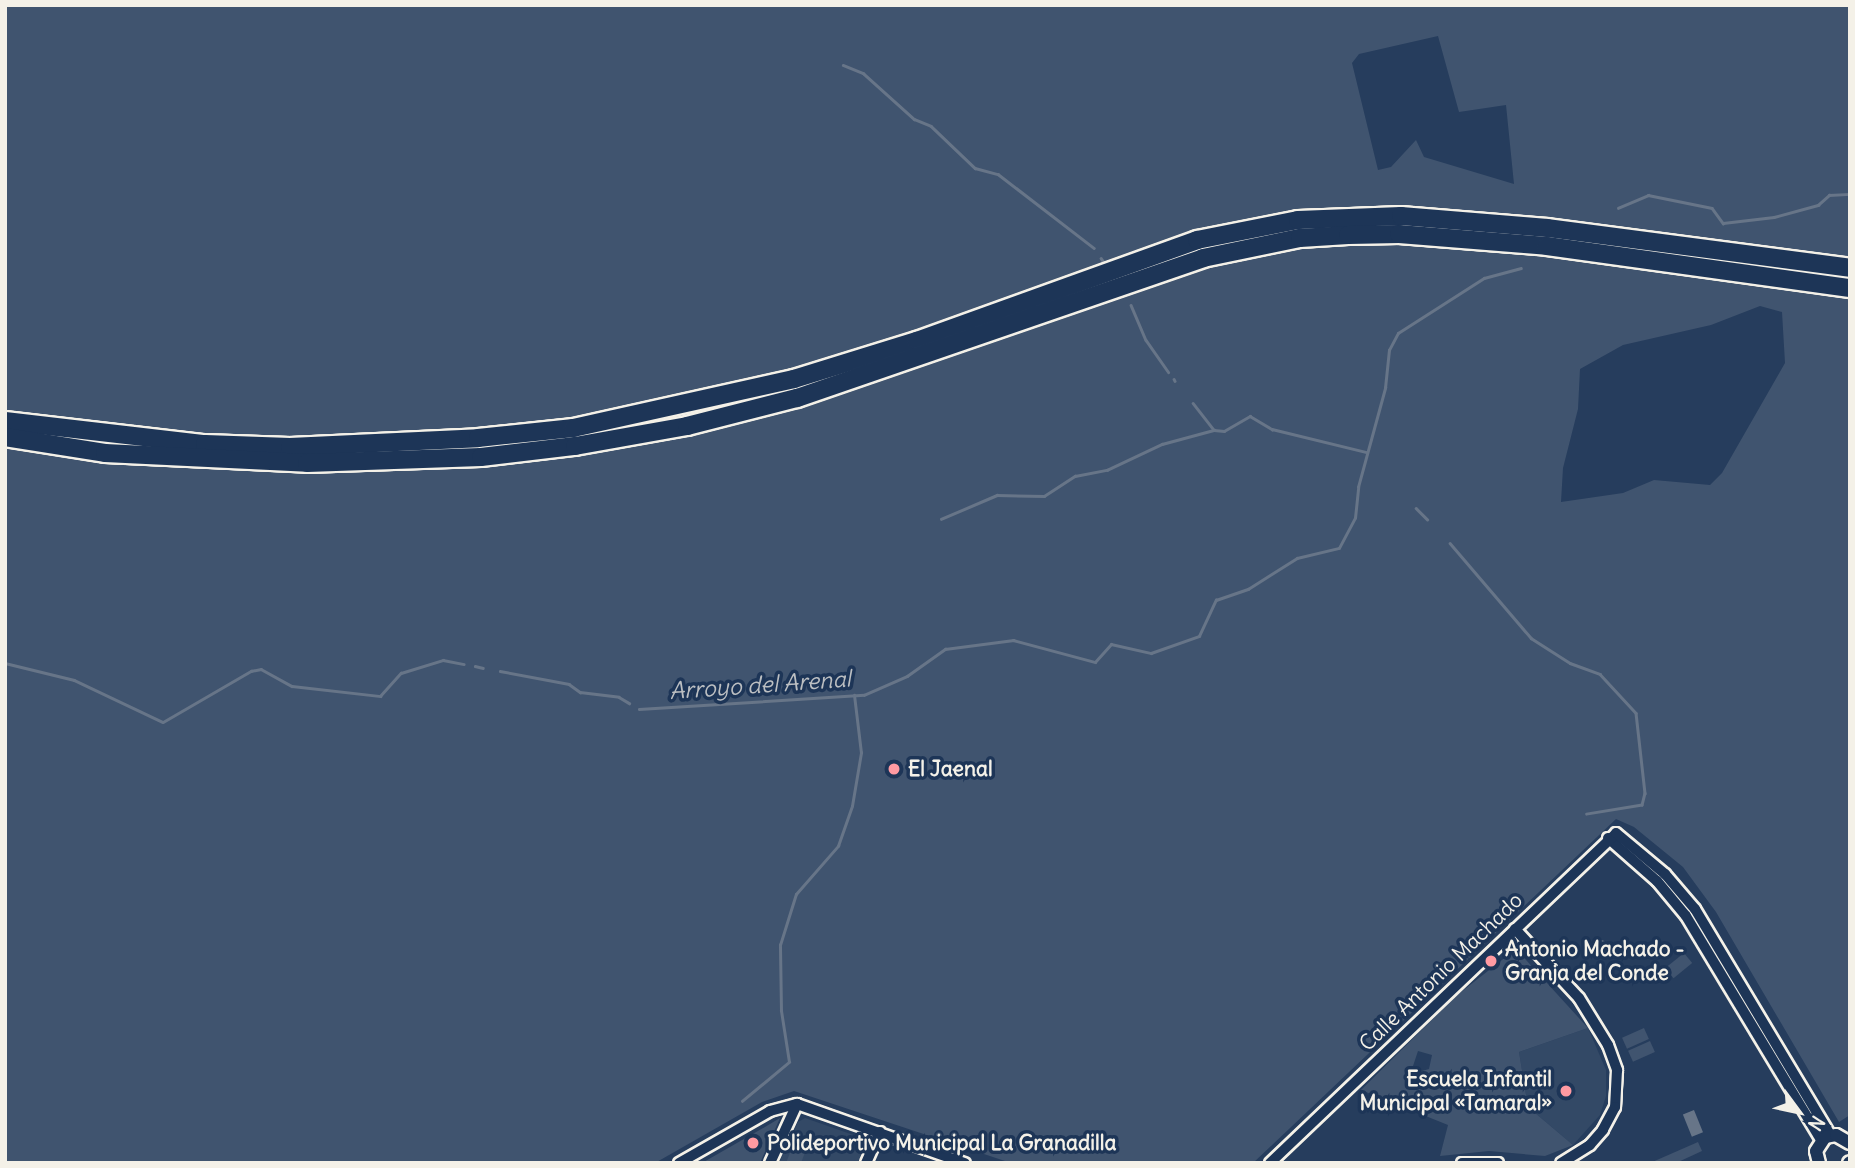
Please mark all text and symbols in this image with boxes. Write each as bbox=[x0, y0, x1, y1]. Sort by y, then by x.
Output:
water label: Arroyo del Arenal bbox=[668, 665, 852, 705]
place label: El Jaenal bbox=[908, 756, 993, 782]
marker: El Jaenal bbox=[886, 761, 902, 777]
street label: Calle Antonio Machado bbox=[1354, 888, 1528, 1056]
place label: Antonio Machado - Granja del Conde bbox=[1505, 936, 1685, 986]
marker: Antonio Machado - Granja del Conde bbox=[1483, 953, 1499, 969]
place label: Escuela Infantil Municipal «Tamaral» bbox=[1360, 1066, 1552, 1116]
north arrow bbox=[1764, 1077, 1834, 1147]
marker: Escuela Infantil Municipal «Tamaral» bbox=[1558, 1083, 1574, 1099]
text: N bbox=[1803, 1111, 1830, 1135]
place label: Polideportivo Municipal La Granadilla bbox=[767, 1130, 1116, 1156]
marker: Polideportivo Municipal La Granadilla bbox=[745, 1135, 761, 1151]

